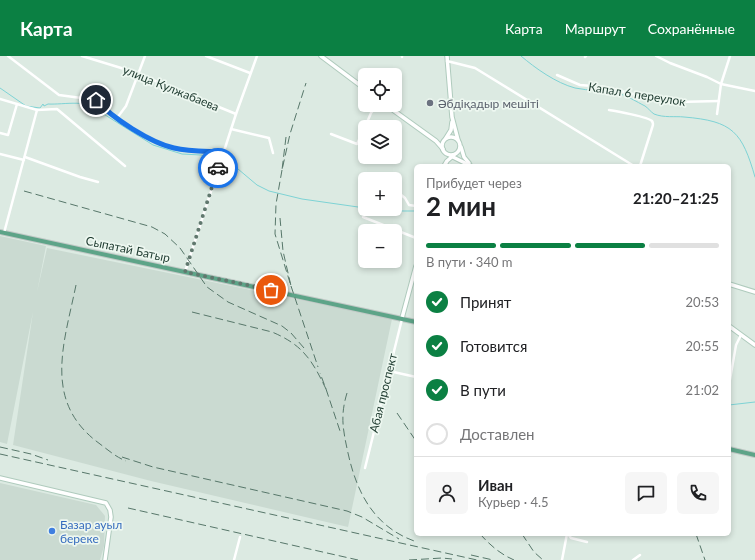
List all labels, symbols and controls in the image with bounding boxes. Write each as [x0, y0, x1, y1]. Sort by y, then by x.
text: Карта [20, 17, 73, 40]
text: Карта [505, 20, 543, 37]
text: Маршрут [565, 20, 626, 37]
text: Сохранённые [648, 20, 735, 37]
street label: улица Кулжабаева [121, 62, 221, 114]
map controls [358, 68, 402, 268]
button: locate [358, 68, 402, 112]
street label: Капал 6 переулок [587, 79, 688, 109]
pin [79, 83, 113, 117]
icon: home [85, 89, 107, 111]
place label: Әбдіқадыр мешіті [438, 96, 539, 111]
marker: Әбдіқадыр мешіті [425, 98, 435, 108]
button: layers [358, 120, 402, 164]
courier [198, 148, 238, 188]
icon: car [207, 157, 229, 179]
button: + [358, 172, 402, 216]
text: Прибудет через [426, 175, 522, 191]
text: 21:20–21:25 [633, 189, 719, 207]
text: 2 мин [426, 190, 496, 222]
button: − [358, 224, 402, 268]
street label: Сыпатай Батыр [84, 233, 172, 265]
text: В пути · 340 m [426, 254, 512, 270]
pin [254, 273, 288, 307]
icon: bag [260, 279, 282, 301]
icon: check [426, 291, 448, 313]
text: Принят [460, 293, 511, 311]
text: 20:53 [686, 294, 719, 310]
icon: check [426, 335, 448, 357]
text: Готовится [460, 337, 527, 355]
text: 20:55 [686, 338, 719, 354]
street label: Абая проспект [366, 352, 400, 434]
icon: check [426, 379, 448, 401]
text: В пути [460, 381, 506, 399]
text: 21:02 [686, 382, 719, 398]
text: Доставлен [460, 425, 535, 443]
button: person [426, 472, 468, 514]
button: chat [625, 472, 667, 514]
button: phone [677, 472, 719, 514]
text: Иван [478, 476, 513, 494]
text: Курьер · 4.5 [478, 494, 549, 510]
place label: Базар ауыл береке [60, 517, 122, 546]
marker: Базар ауыл береке [47, 526, 57, 536]

